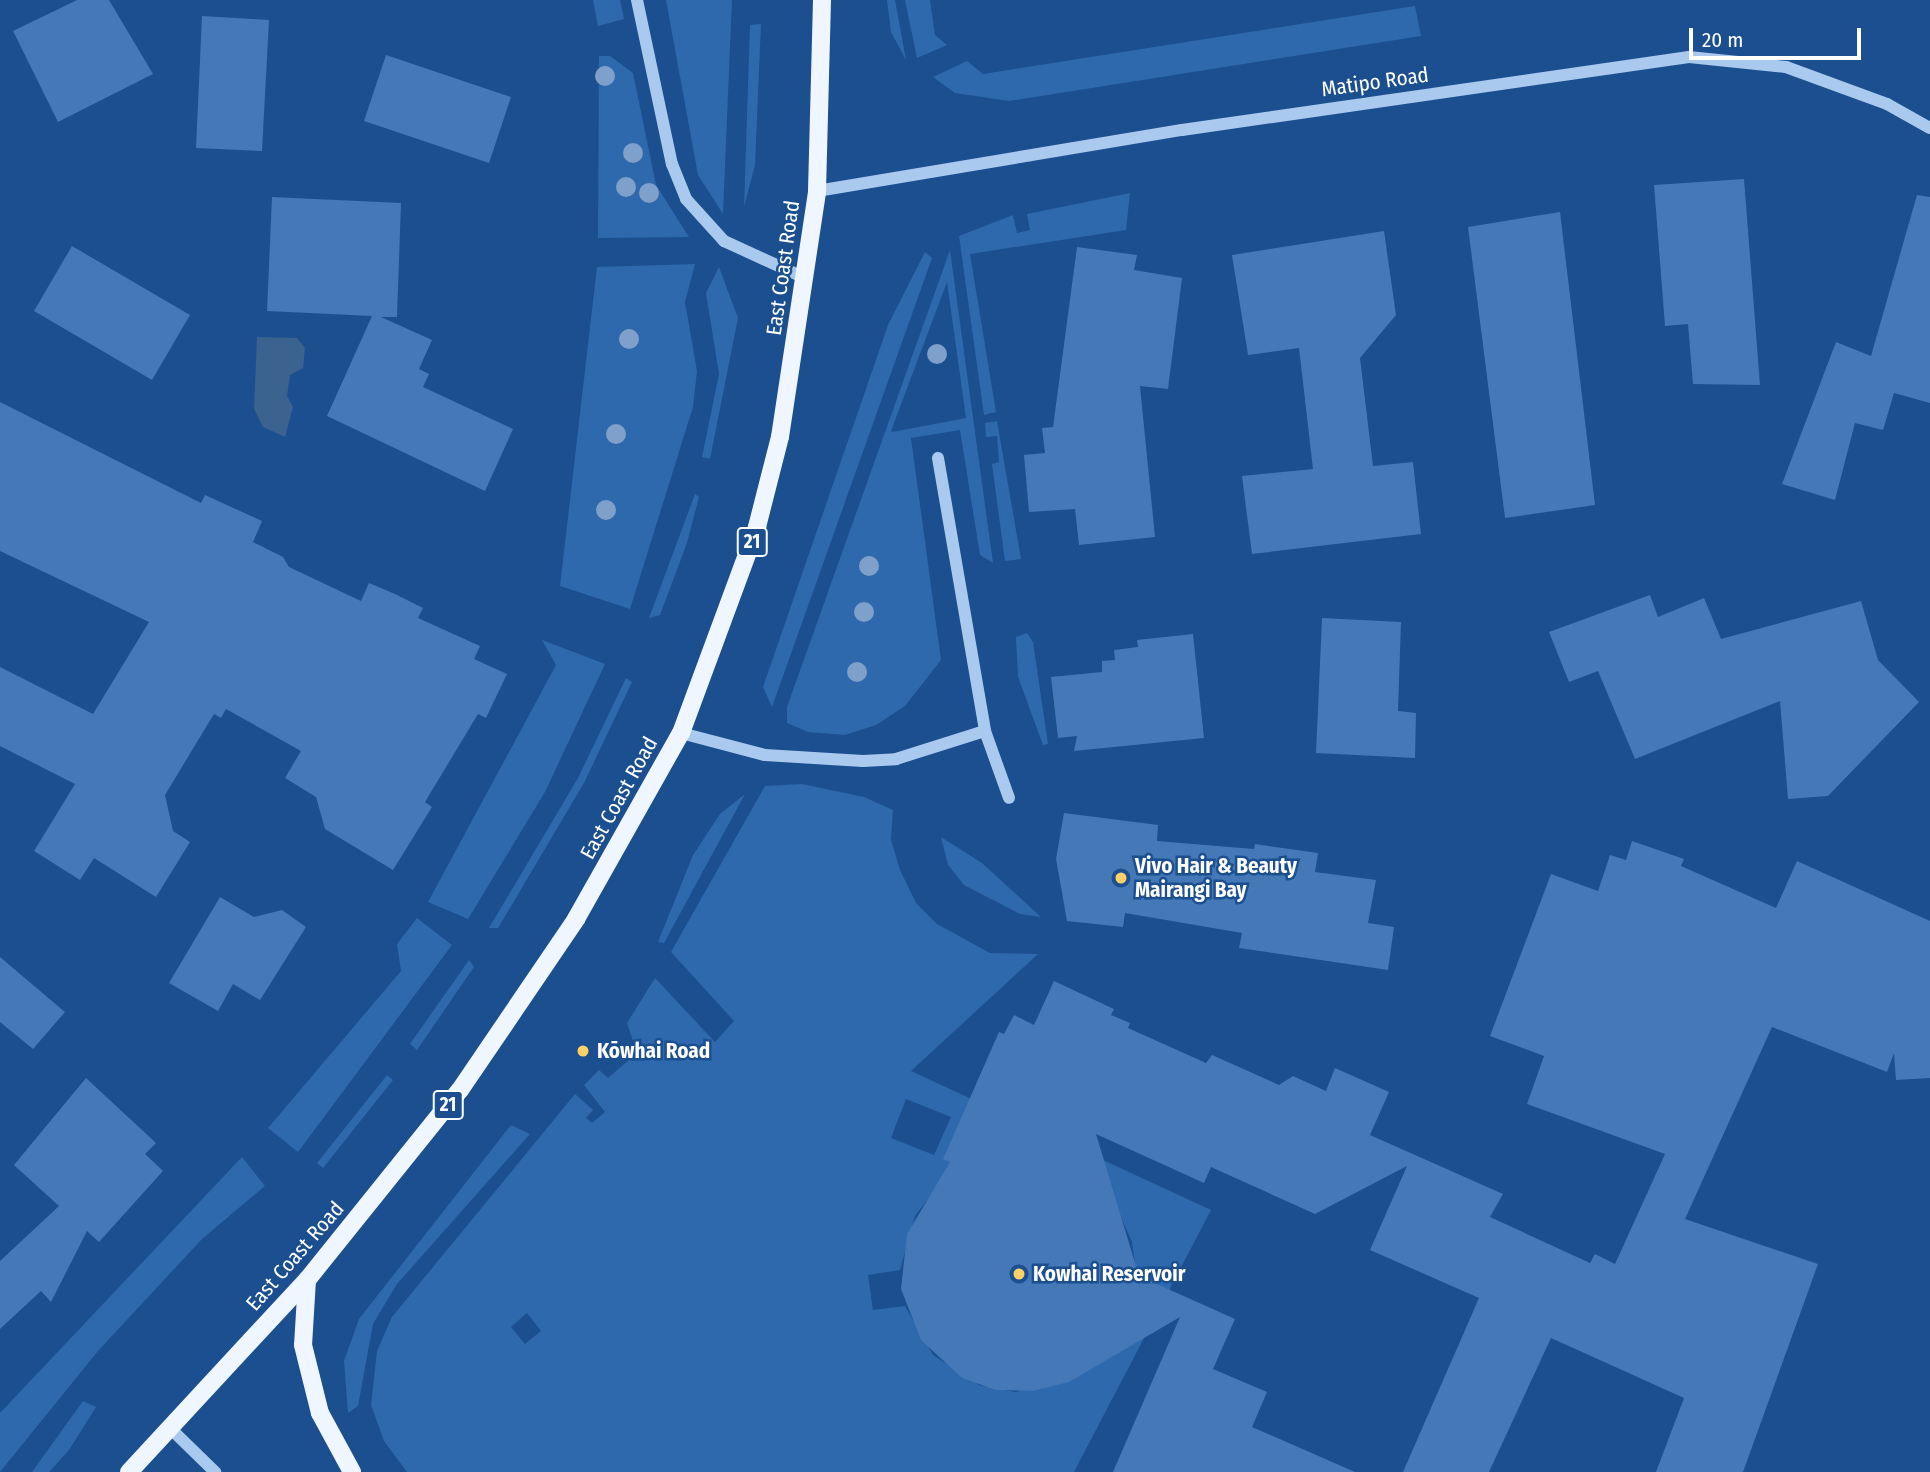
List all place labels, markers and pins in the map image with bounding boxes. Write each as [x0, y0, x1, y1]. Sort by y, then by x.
place label: Vivo Hair & Beauty Mairangi Bay [1135, 853, 1297, 903]
marker: Vivo Hair & Beauty Mairangi Bay [1113, 870, 1129, 886]
place label: Kōwhai Road [597, 1038, 710, 1064]
marker: Kōwhai Road [575, 1043, 591, 1059]
place label: Kowhai Reservoir [1033, 1261, 1185, 1287]
marker: Kowhai Reservoir [1011, 1266, 1027, 1282]

